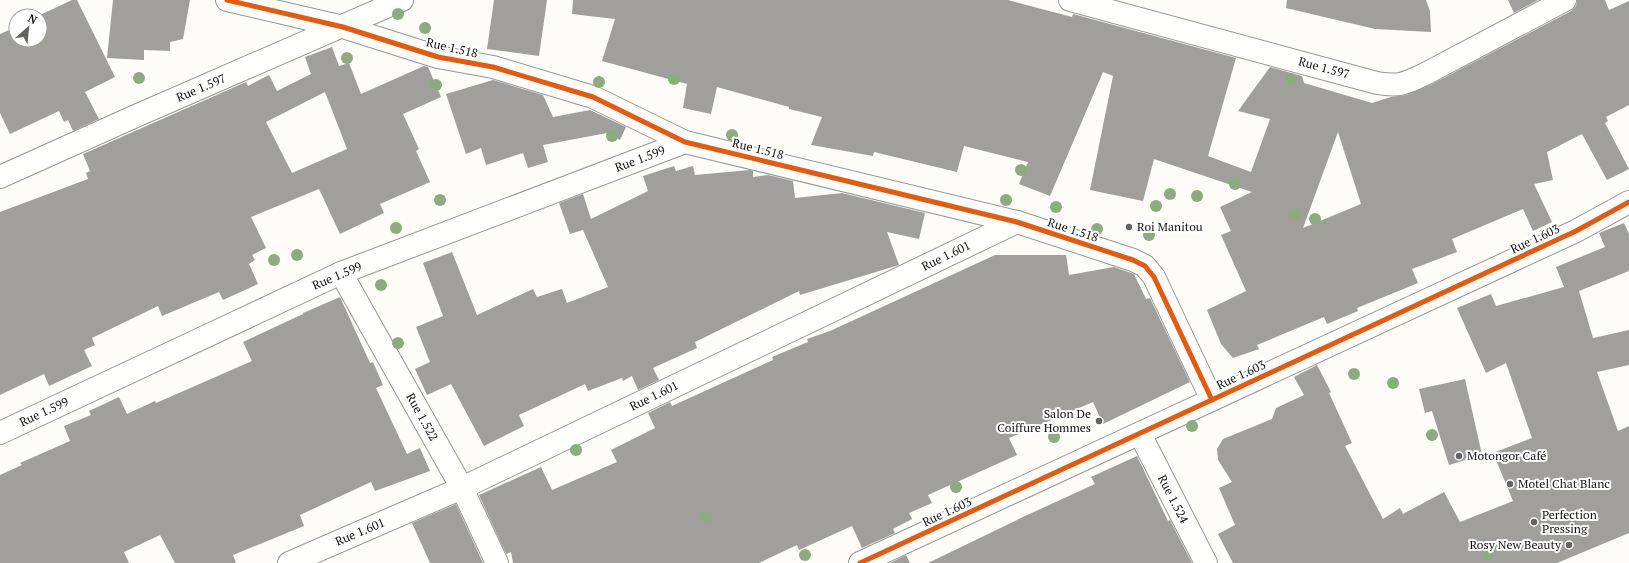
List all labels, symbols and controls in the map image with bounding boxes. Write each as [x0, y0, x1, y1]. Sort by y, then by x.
north arrow [8, 8, 48, 48]
text: N [26, 11, 40, 28]
street label: Rue 1.518 [425, 34, 479, 61]
street label: Rue 1.597 [1297, 53, 1351, 82]
street label: Rue 1.597 [174, 70, 228, 105]
street label: Rue 1.518 [731, 135, 785, 162]
street label: Rue 1.599 [613, 142, 667, 175]
street label: Rue 1.518 [1046, 214, 1100, 245]
place label: Roi Manitou [1137, 219, 1203, 234]
street label: Rue 1.603 [1508, 221, 1562, 256]
marker: Roi Manitou [1124, 222, 1134, 232]
street label: Rue 1.601 [919, 237, 973, 274]
street label: Rue 1.599 [310, 258, 364, 293]
street label: Rue 1.603 [1214, 357, 1268, 392]
street label: Rue 1.601 [627, 377, 681, 414]
street label: Rue 1.522 [403, 390, 442, 443]
street label: Rue 1.599 [17, 394, 71, 429]
place label: Salon De Coiffure Hommes [997, 406, 1091, 435]
marker: Salon De Coiffure Hommes [1094, 416, 1104, 426]
place label: Motongor Café [1467, 448, 1546, 463]
marker: Motongor Café [1454, 451, 1464, 461]
street label: Rue 1.524 [1155, 472, 1192, 526]
place label: Motel Chat Blanc [1518, 476, 1610, 491]
marker: Motel Chat Blanc [1505, 479, 1515, 489]
street label: Rue 1.603 [920, 494, 974, 529]
place label: Perfection Pressing [1542, 507, 1597, 536]
street label: Rue 1.601 [333, 514, 387, 549]
marker: Perfection Pressing [1529, 517, 1539, 527]
place label: Rosy New Beauty [1469, 537, 1562, 552]
marker: Rosy New Beauty [1564, 540, 1574, 550]

